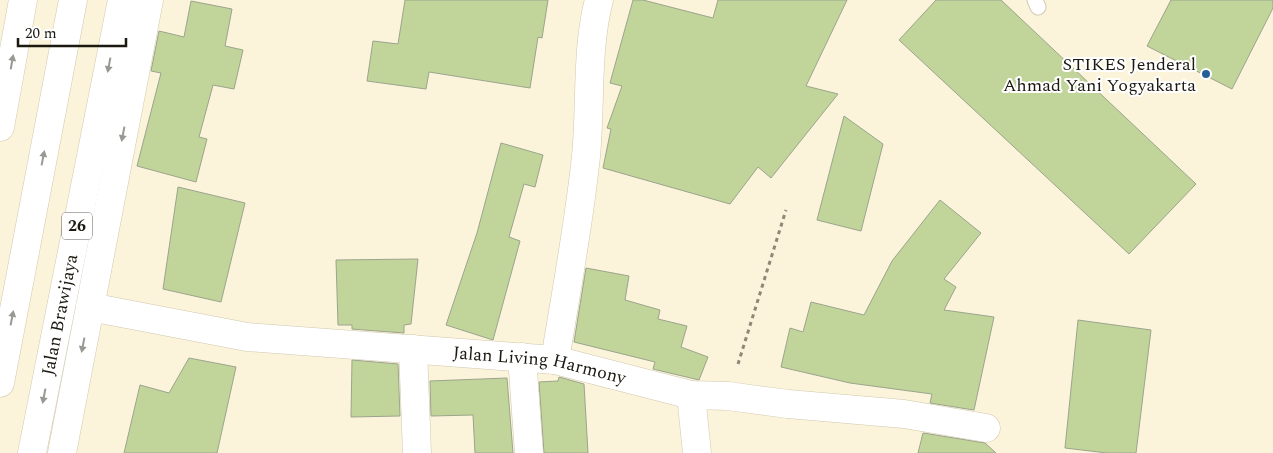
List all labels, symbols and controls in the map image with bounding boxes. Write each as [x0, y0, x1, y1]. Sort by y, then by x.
scale bar [18, 15, 125, 47]
text: 20 m [25, 22, 57, 45]
place label: STIKES Jenderal Ahmad Yani Yogyakarta [1003, 51, 1196, 99]
one-way arrow [8, 54, 16, 70]
one-way arrow [105, 57, 113, 73]
marker: STIKES Jenderal Ahmad Yani Yogyakarta [1200, 68, 1212, 80]
one-way arrow [119, 126, 127, 142]
one-way arrow [39, 150, 47, 166]
road number: 26 [62, 212, 92, 240]
street label: Jalan Brawijaya [34, 251, 85, 378]
one-way arrow [9, 309, 17, 325]
one-way arrow [79, 338, 87, 353]
street label: Jalan Living Harmony [452, 339, 630, 392]
one-way arrow [39, 389, 47, 405]

